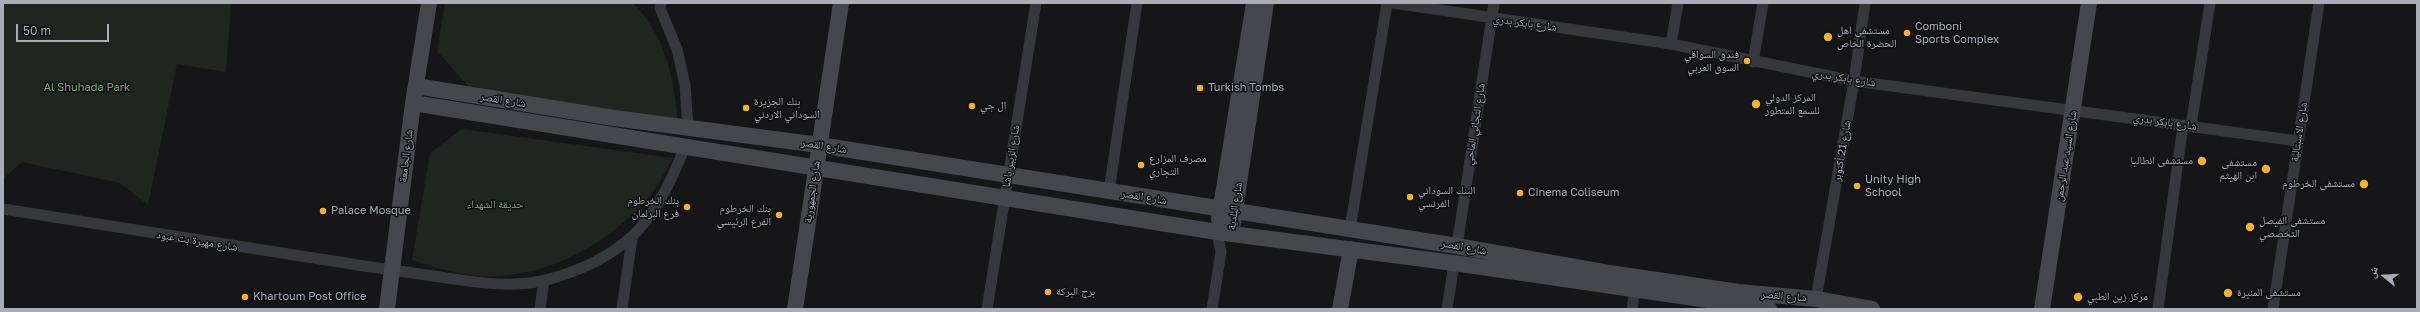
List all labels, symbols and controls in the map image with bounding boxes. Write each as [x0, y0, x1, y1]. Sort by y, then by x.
street label: شارع بابكر بدري [1492, 12, 1558, 34]
scale bar [18, 16, 111, 42]
place label: Comboni Sports Complex [1915, 20, 1999, 46]
text: 50 m [23, 23, 51, 38]
place label: مستشفى اهل الحضرة الخاص [1837, 24, 1897, 50]
marker: Comboni Sports Complex [1902, 28, 1912, 38]
marker: مستشفى اهل الحضرة الخاص [1822, 31, 1834, 43]
place label: فندق السواقي السوق العربي [1684, 48, 1739, 74]
marker: فندق السواقي السوق العربي [1742, 56, 1752, 66]
street label: شارع بابكر بدري [1811, 66, 1877, 90]
park label: Al Shuhada Park [44, 81, 130, 95]
place label: Turkish Tombs [1208, 81, 1284, 95]
street label: شارع التجاني الماحي [1462, 82, 1488, 166]
marker: Turkish Tombs [1195, 83, 1205, 93]
street label: شارع القصر [479, 90, 527, 110]
place label: المركز الدولي للسمع المتطور [1765, 91, 1820, 117]
place label: بنك الجزيرة السوداني الاردني [754, 95, 820, 121]
marker: المركز الدولي للسمع المتطور [1750, 98, 1762, 110]
place label: ال جي [980, 99, 1006, 113]
marker: ال جي [967, 101, 977, 111]
street label: شارع الاسبتالية [2288, 101, 2310, 163]
marker: بنك الجزيرة السوداني الاردني [741, 103, 751, 113]
street label: شارع السيد عبد الرحمن [2052, 110, 2080, 202]
street label: شارع بابكر بدري [2132, 111, 2198, 133]
street label: شارع 21 أكتوبر [1830, 119, 1854, 183]
street label: شارع الزبير باشا [1000, 124, 1022, 188]
street label: شارع الجامعة [396, 129, 416, 183]
street label: شارع القصر [800, 136, 848, 156]
place label: مصرف المزارع التجاري [1149, 152, 1207, 178]
place label: مستشفى انطاليا [2130, 154, 2193, 168]
marker: مستشفى انطاليا [2196, 155, 2208, 167]
place label: مستشفى ابن الهيثم [2219, 156, 2257, 182]
street label: شارع الجمهورية [801, 160, 823, 224]
marker: مصرف المزارع التجاري [1136, 160, 1146, 170]
marker: مستشفى ابن الهيثم [2260, 163, 2272, 175]
place label: Unity High School [1865, 173, 1921, 199]
place label: مستشفى الخرطوم [2282, 177, 2355, 191]
marker: مستشفى الخرطوم [2358, 178, 2370, 190]
street label: شارع البلدية [1225, 181, 1245, 231]
marker: Unity High School [1852, 181, 1862, 191]
place label: البنك السوداني الفرنسي [1418, 184, 1475, 210]
place label: Cinema Coliseum [1528, 186, 1619, 200]
street label: شارع القصر [1120, 187, 1168, 207]
marker: Cinema Coliseum [1515, 188, 1525, 198]
marker: البنك السوداني الفرنسي [1405, 192, 1415, 202]
place label: بنك الخرطوم فرع البرلمان [627, 194, 679, 220]
park label: حديقة الشهداء [466, 198, 524, 212]
marker: بنك الخرطوم فرع البرلمان [682, 202, 692, 212]
place label: بنك الخرطوم الفرع الرئيسي [717, 202, 771, 228]
place label: Palace Mosque [331, 204, 411, 218]
marker: Palace Mosque [318, 206, 328, 216]
marker: بنك الخرطوم الفرع الرئيسي [774, 210, 784, 220]
place label: مستشفى الفيصل التخصصي [2259, 214, 2325, 240]
marker: مستشفى الفيصل التخصصي [2244, 221, 2256, 233]
street label: شارع مهيرة بت عبود [156, 228, 238, 254]
street label: شارع القصر [1440, 237, 1488, 257]
north arrow [2364, 256, 2404, 296]
text: ش [2364, 265, 2380, 280]
place label: برج البركة [1056, 285, 1095, 299]
place label: مستشفى المنيرة [2237, 286, 2301, 300]
marker: برج البركة [1043, 287, 1053, 297]
street label: شارع القصر [1761, 287, 1807, 305]
marker: مستشفى المنيرة [2222, 287, 2234, 299]
place label: Khartoum Post Office [253, 290, 366, 304]
place label: مركز زين الطبي [2087, 290, 2148, 304]
marker: مركز زين الطبي [2072, 291, 2084, 303]
marker: Khartoum Post Office [240, 292, 250, 302]

